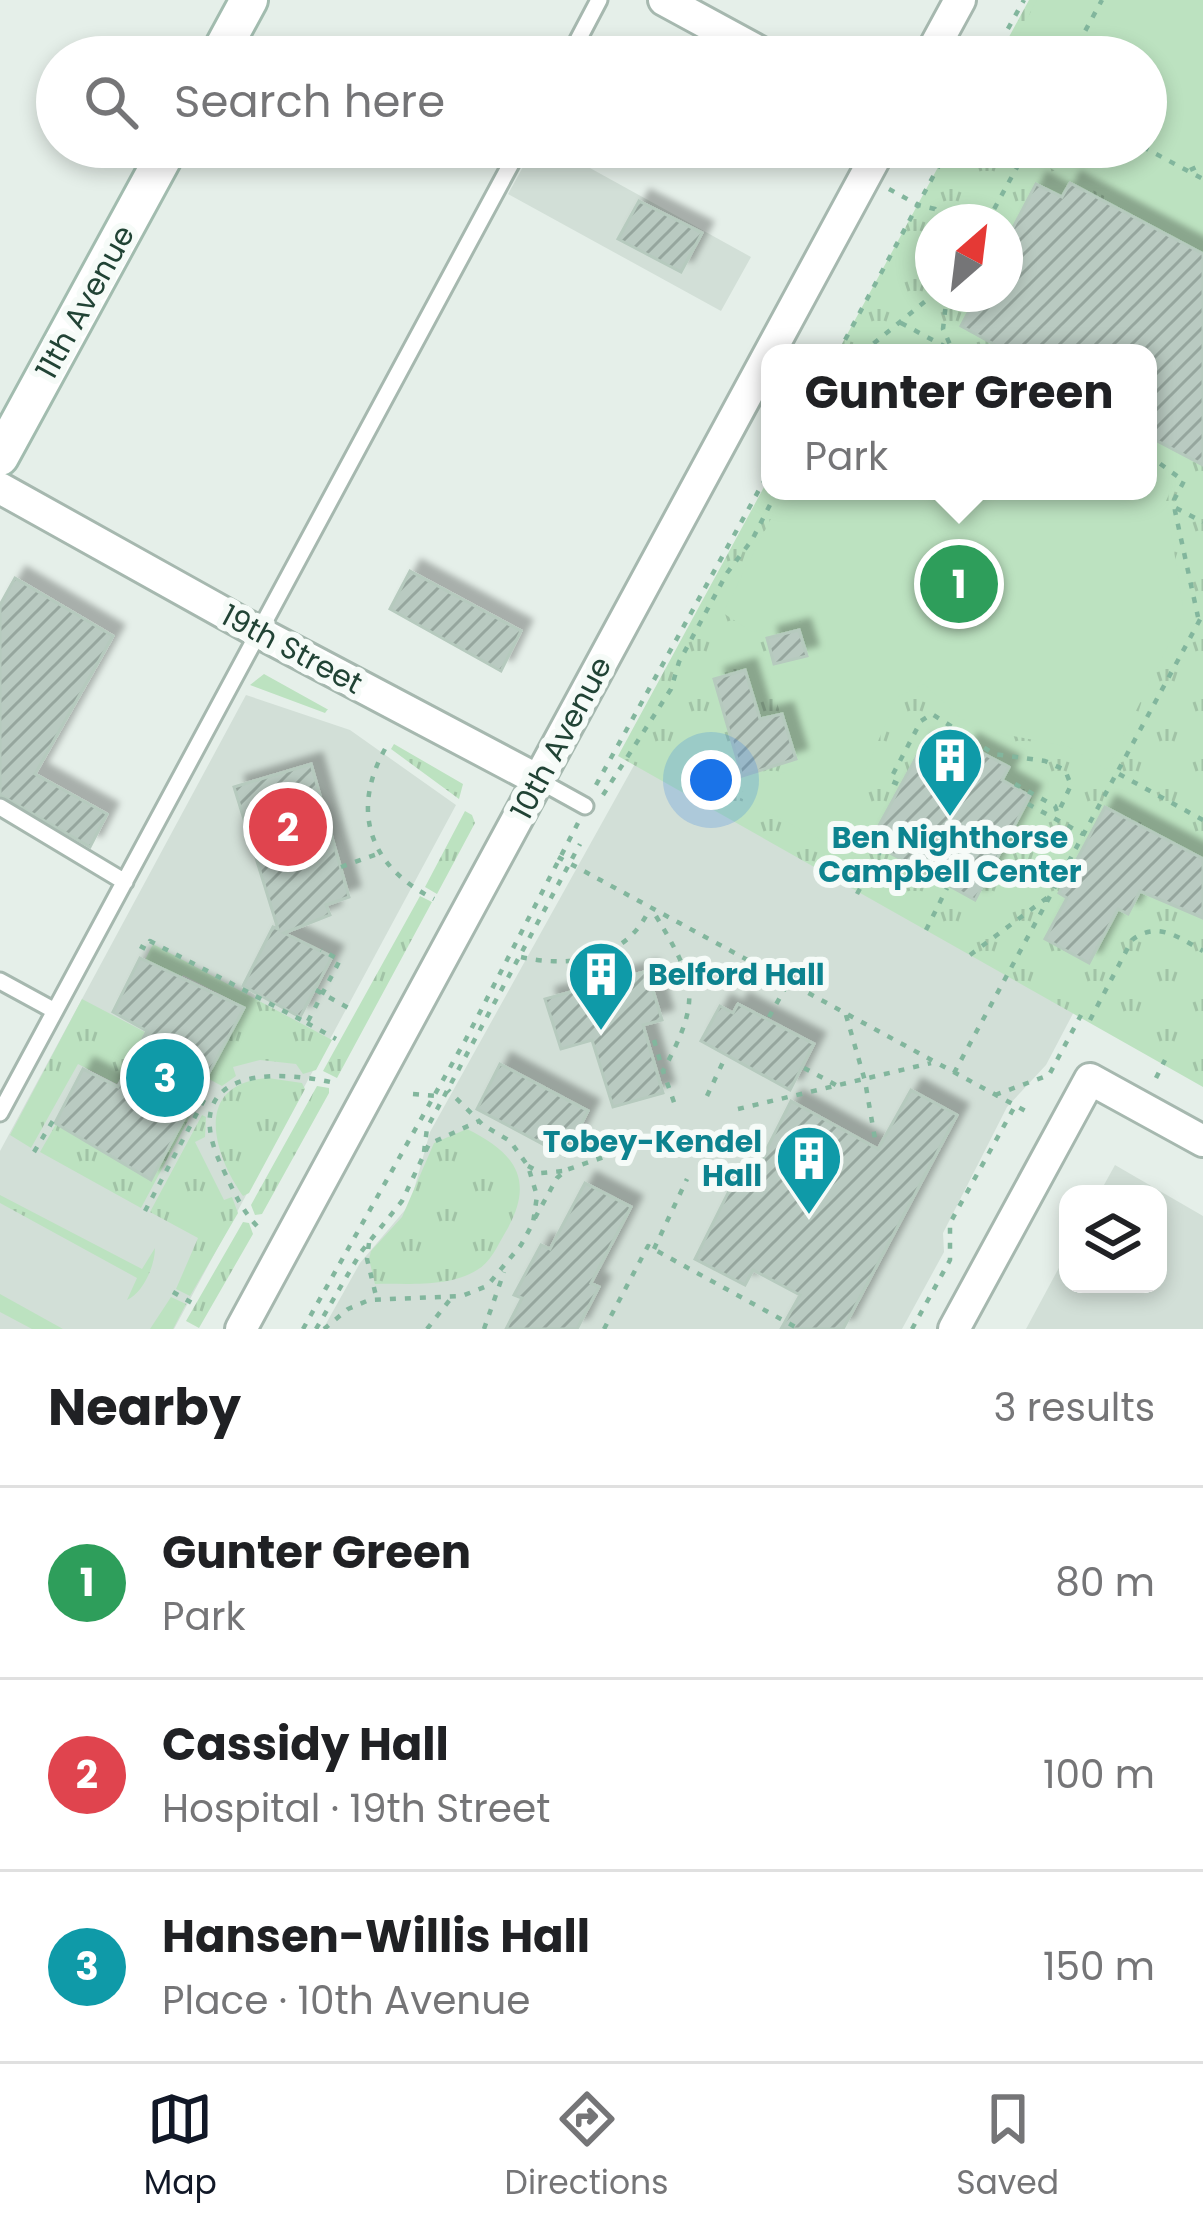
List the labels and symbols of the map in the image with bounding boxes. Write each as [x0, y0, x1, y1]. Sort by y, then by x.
north arrow [915, 204, 1023, 312]
street label: 11th Avenue [25, 217, 145, 387]
pin: 1 [920, 539, 998, 629]
street label: 19th Street [214, 594, 370, 704]
street label: 10th Avenue [500, 649, 622, 827]
building icon: Ben Nighthorse Campbell Center [915, 725, 985, 819]
your location [681, 750, 741, 810]
pin: 2 [249, 782, 327, 872]
place label: Ben Nighthorse Campbell Center [818, 816, 1082, 893]
building icon: Belford Hall [566, 939, 636, 1033]
place label: Belford Hall [648, 953, 825, 996]
pin: 3 [126, 1033, 204, 1123]
place label: Tobey-Kendel Hall [543, 1120, 762, 1197]
building icon: Tobey-Kendel Hall [774, 1123, 844, 1217]

